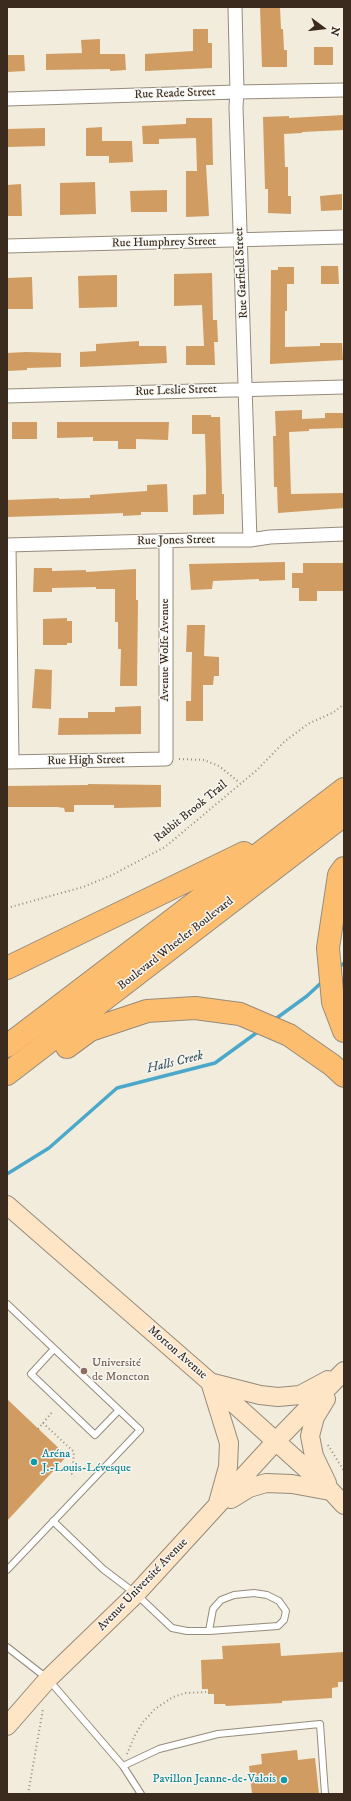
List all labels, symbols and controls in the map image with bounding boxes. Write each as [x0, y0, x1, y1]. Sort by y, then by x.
north arrow [303, 8, 343, 48]
text: N [327, 25, 343, 37]
street label: Rue Reade Street [134, 85, 216, 103]
street label: Rue Garfield Street [232, 227, 252, 319]
street label: Rue Humphrey Street [112, 235, 216, 251]
street label: Rue Leslie Street [135, 382, 217, 400]
street label: Rue Jones Street [137, 533, 215, 549]
street label: Avenue Wolfe Avenue [159, 599, 173, 701]
street label: Rue High Street [47, 753, 125, 769]
street label: Rabbit Brook Trail [151, 778, 231, 846]
street label: Boulevard Wheeler Boulevard [115, 894, 237, 994]
water label: Halls Creek [145, 1048, 205, 1078]
street label: Morton Avenue [144, 1323, 210, 1383]
place label: Université de Moncton [92, 1357, 150, 1385]
marker: Université de Moncton [79, 1366, 89, 1376]
place label: Aréna J.-Louis-Lévesque [42, 1448, 131, 1476]
marker: Aréna J.-Louis-Lévesque [29, 1457, 39, 1467]
street label: Avenue Université Avenue [95, 1536, 191, 1634]
place label: Pavillon Jeanne-de-Valois [153, 1773, 276, 1787]
marker: Pavillon Jeanne-de-Valois [279, 1775, 289, 1785]

